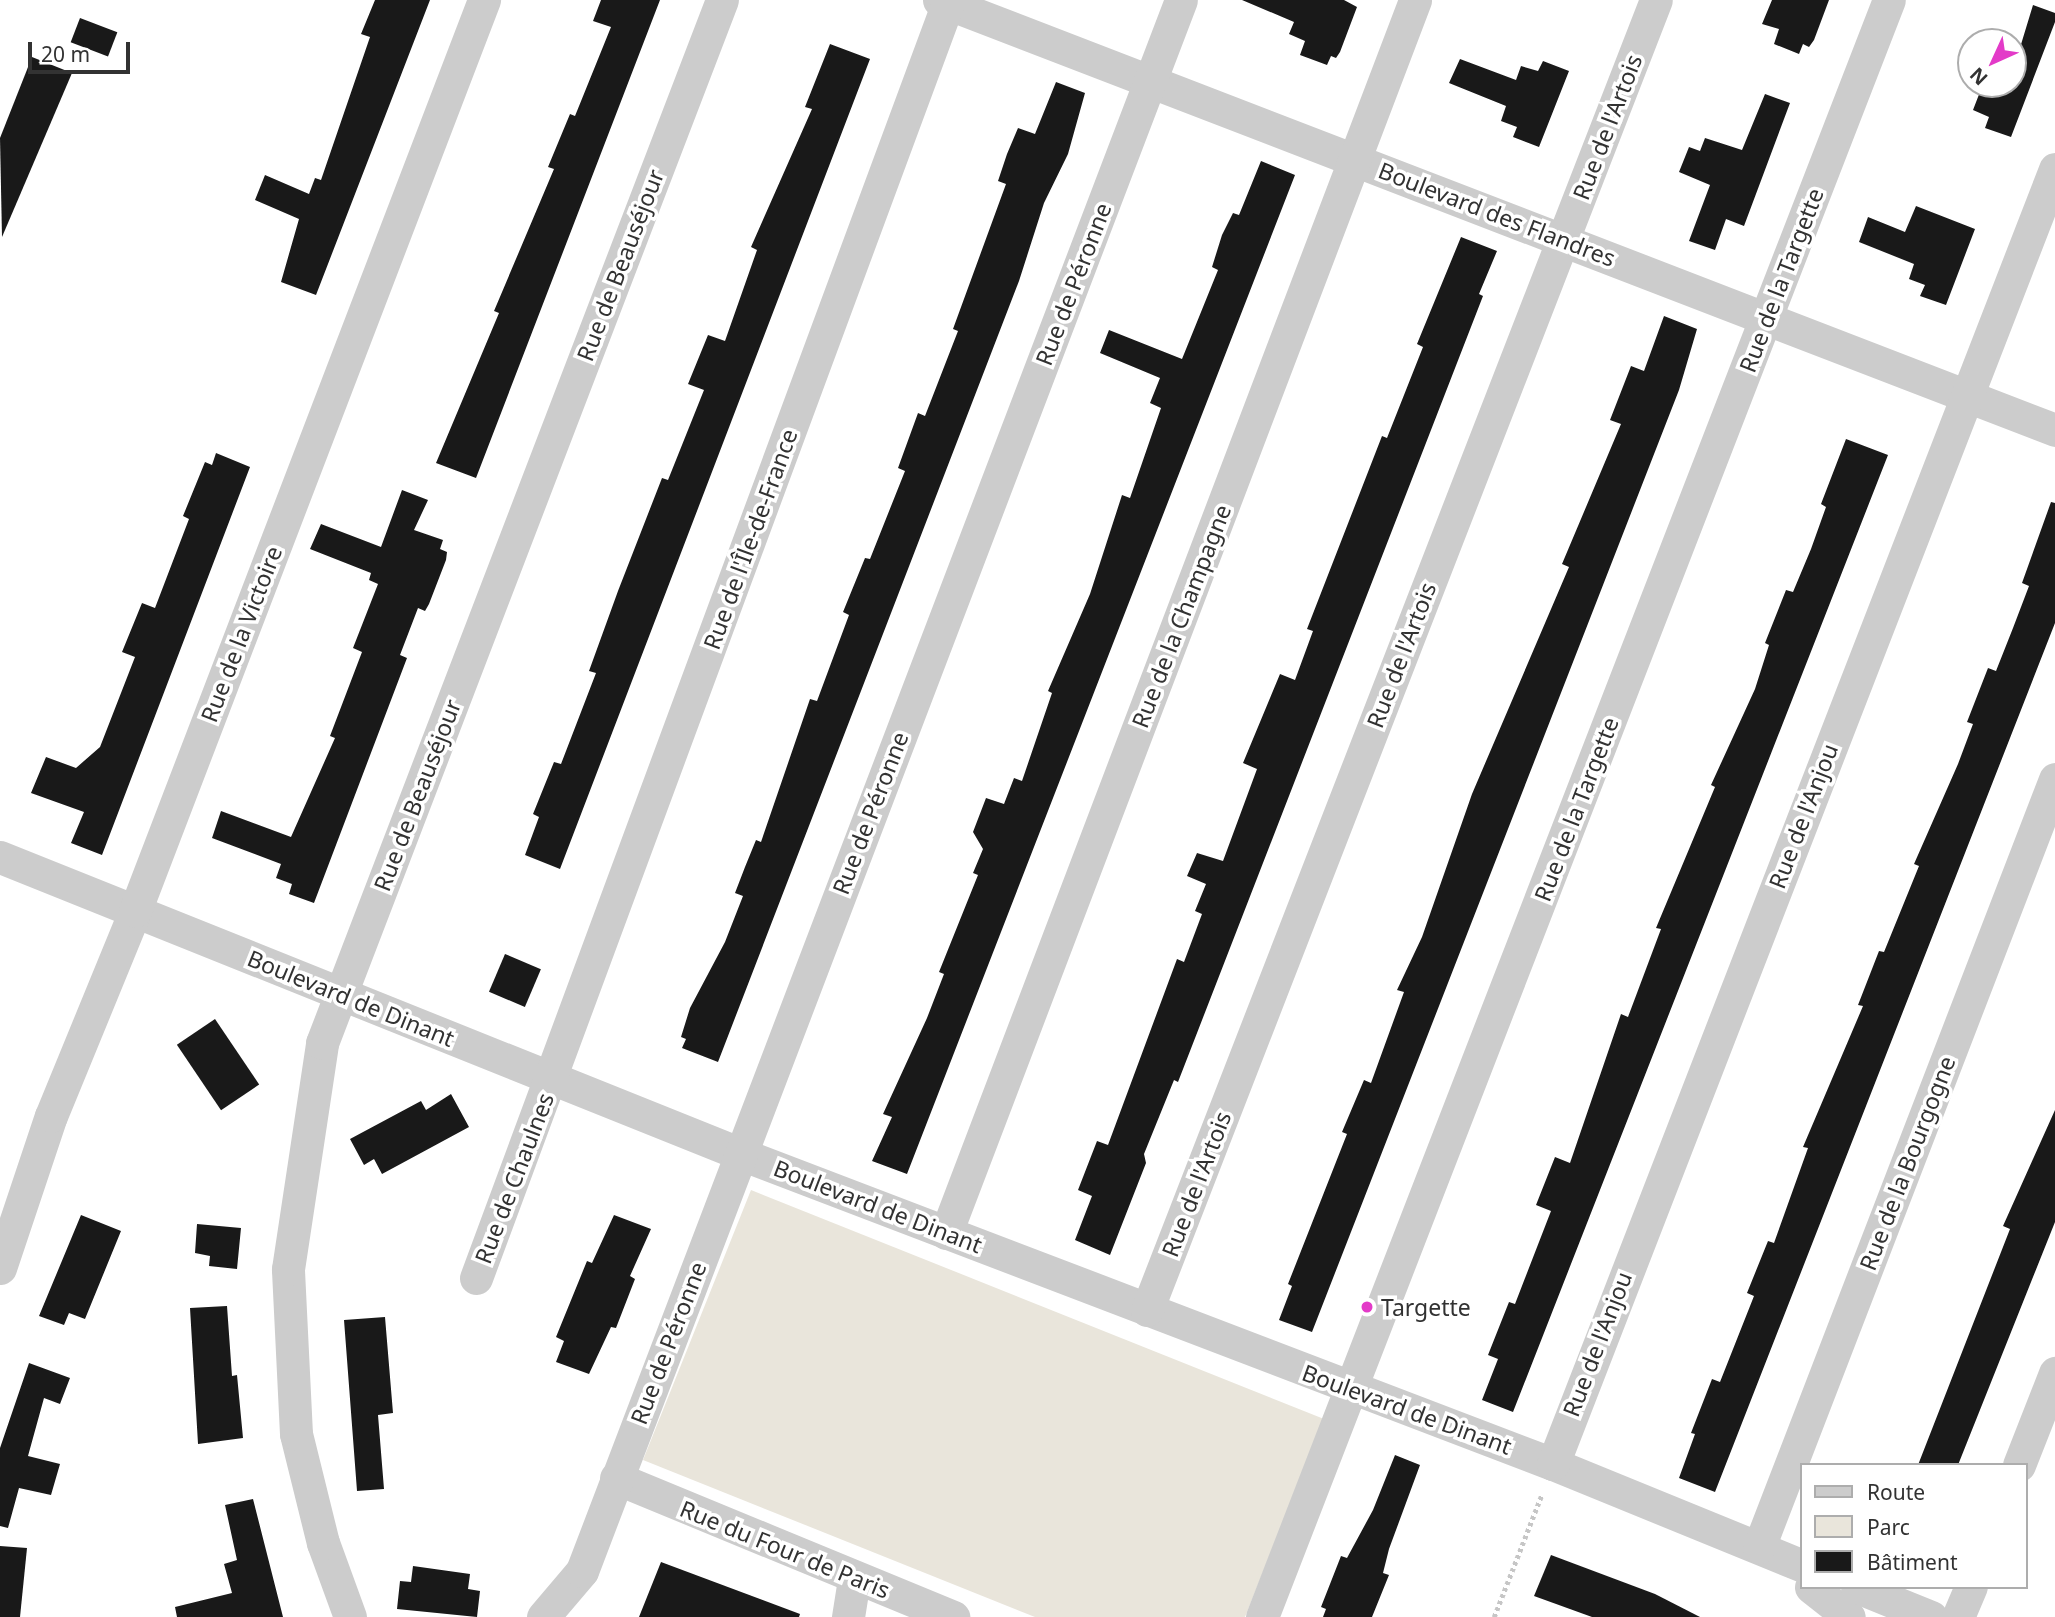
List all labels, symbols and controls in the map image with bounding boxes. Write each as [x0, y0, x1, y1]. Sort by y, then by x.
scale bar [32, 28, 133, 72]
north arrow [1957, 28, 2027, 98]
text: 20 m [41, 40, 90, 68]
street label: Rue de l'Artois [1567, 50, 1647, 204]
text: N [1964, 62, 1993, 91]
street label: Boulevard des Flandres [1375, 156, 1619, 272]
street label: Rue de Beauséjour [571, 165, 669, 365]
street label: Rue de la Targette [1733, 184, 1829, 376]
street label: Rue de Péronne [1029, 199, 1117, 369]
street label: Rue de l'Île-de-France [697, 425, 803, 653]
street label: Rue de la Champagne [1126, 500, 1236, 732]
street label: Rue de la Victoire [195, 542, 287, 726]
street label: Rue de l'Artois [1361, 578, 1441, 732]
street label: Rue de Beauséjour [368, 695, 466, 895]
street label: Rue de la Targette [1528, 713, 1624, 905]
street label: Rue de Péronne [826, 728, 914, 898]
street label: Rue de l'Anjou [1763, 740, 1843, 892]
street label: Boulevard de Dinant [244, 944, 458, 1052]
street label: Rue de la Bourgogne [1853, 1052, 1961, 1274]
street label: Rue de Chaulnes [469, 1089, 559, 1267]
street label: Rue de l'Artois [1156, 1107, 1236, 1261]
street label: Boulevard de Dinant [770, 1154, 986, 1258]
street label: Rue de Péronne [624, 1258, 712, 1428]
street label: Rue de l'Anjou [1557, 1268, 1637, 1420]
place label: Targette [1381, 1293, 1471, 1321]
marker: Targette [1359, 1299, 1375, 1315]
street label: Boulevard de Dinant [1299, 1358, 1515, 1460]
legend [1800, 1463, 2027, 1589]
text: Route [1867, 1478, 1925, 1506]
street label: Rue du Four de Paris [676, 1494, 894, 1604]
text: Parc [1867, 1513, 1910, 1541]
text: Bâtiment [1867, 1548, 1957, 1576]

